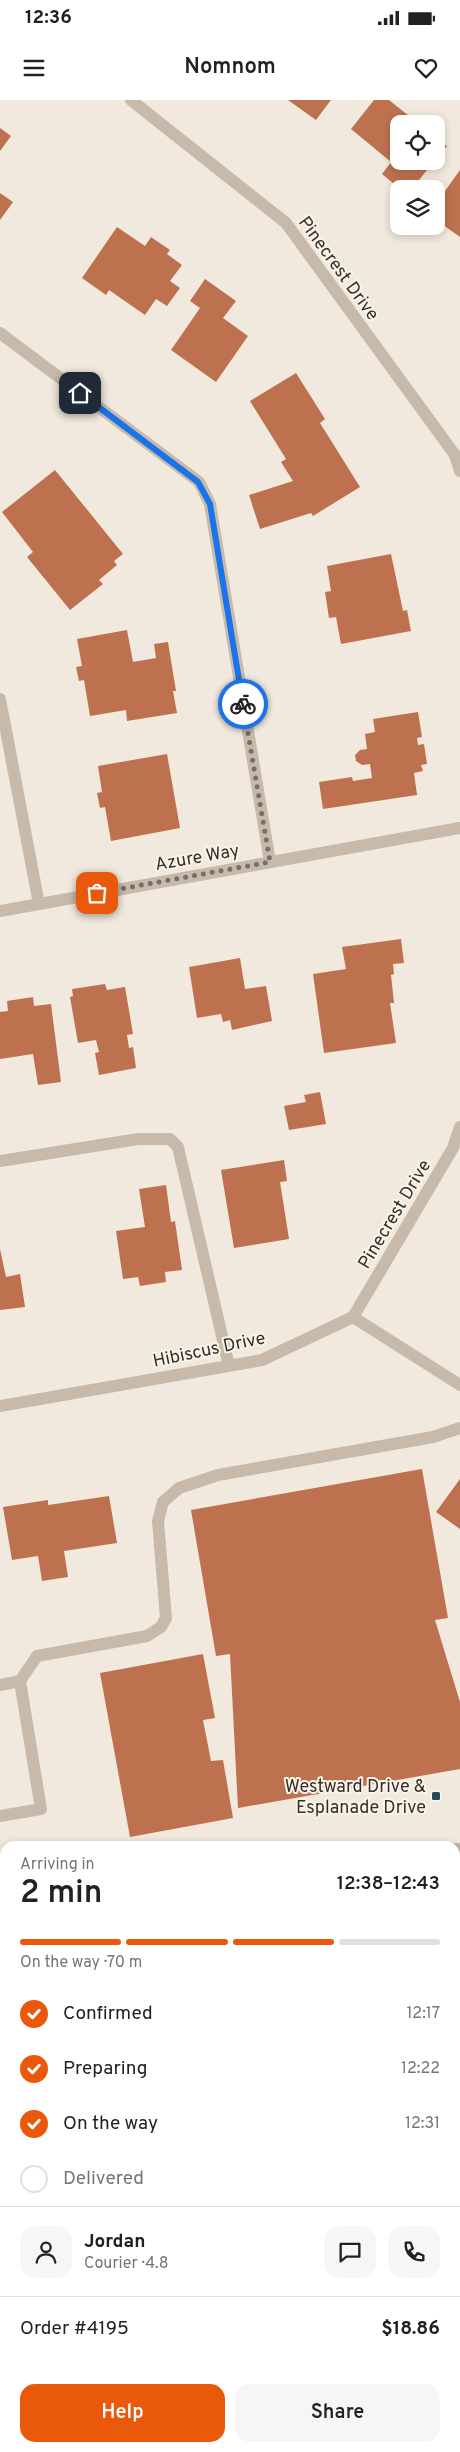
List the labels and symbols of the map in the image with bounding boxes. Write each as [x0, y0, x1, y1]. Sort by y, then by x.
street label: Pinecrest Drive [292, 212, 383, 326]
pin [59, 372, 101, 414]
courier [218, 679, 268, 729]
street label: Azure Way [153, 840, 241, 877]
pin [76, 872, 118, 914]
street label: Pinecrest Drive [354, 1156, 437, 1274]
street label: Hibiscus Drive [151, 1327, 268, 1374]
place label: Westward Drive & Esplanade Drive [285, 1776, 426, 1820]
marker: Westward Drive & Esplanade Drive [430, 1790, 442, 1802]

